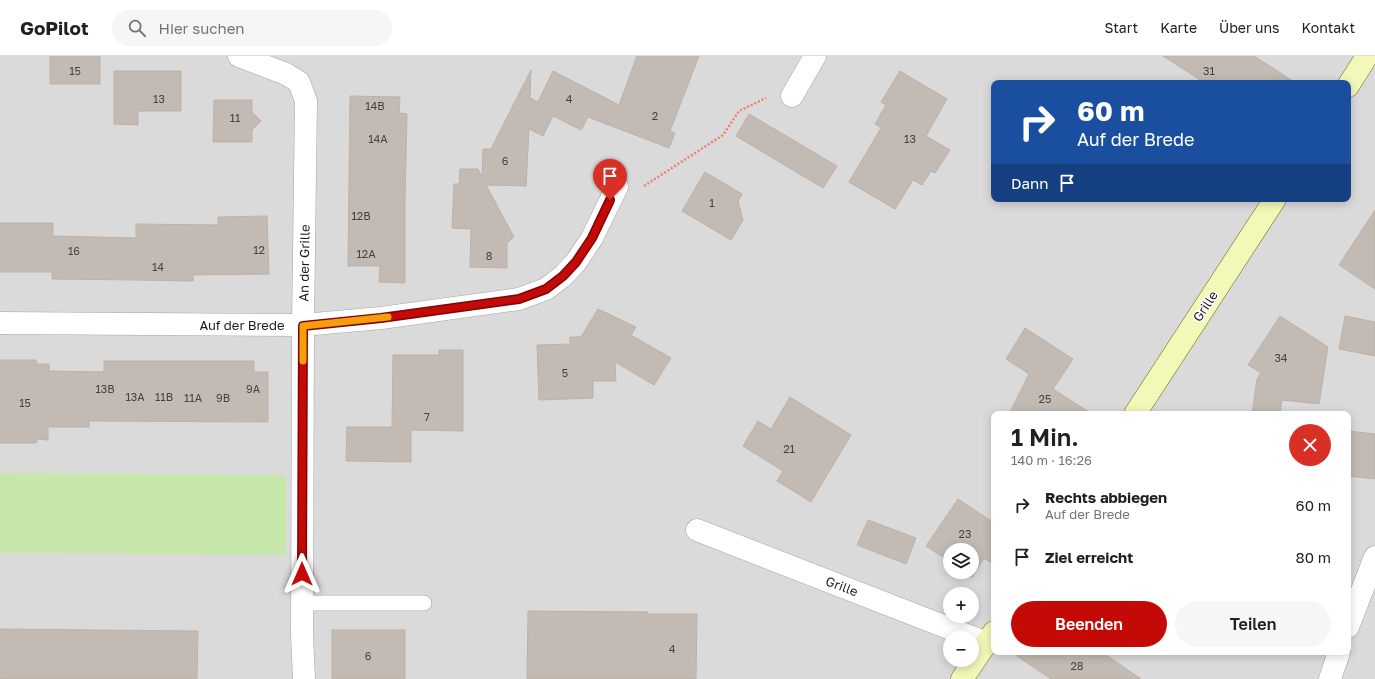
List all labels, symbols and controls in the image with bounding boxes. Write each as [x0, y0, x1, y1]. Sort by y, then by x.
search box [112, 10, 392, 46]
text: GoPilot [20, 16, 88, 39]
icon: search [126, 17, 148, 39]
text: Hier suchen [158, 19, 245, 37]
text: Start [1105, 19, 1138, 36]
text: Karte [1160, 19, 1197, 36]
text: Über uns [1219, 19, 1279, 36]
text: Kontakt [1301, 19, 1355, 36]
house number: 15 [69, 64, 81, 77]
house number: 31 [1203, 64, 1215, 77]
house number: 13 [153, 92, 165, 105]
house number: 4 [566, 92, 573, 105]
text: 60 m [1077, 94, 1144, 127]
icon: right [1011, 96, 1063, 148]
house number: 14B [365, 99, 385, 112]
house number: 2 [652, 109, 658, 122]
house number: 11 [230, 111, 240, 124]
text: Auf der Brede [1077, 128, 1195, 150]
house number: 14A [368, 132, 388, 145]
house number: 13 [904, 132, 916, 145]
house number: 6 [502, 154, 509, 167]
pin [593, 159, 627, 200]
icon: arrive [599, 165, 621, 187]
icon: arrive [1056, 172, 1078, 194]
text: Dann [1011, 174, 1048, 192]
house number: 1 [709, 196, 715, 209]
house number: 12B [351, 209, 371, 222]
street label: An der Grille [295, 224, 313, 302]
house number: 12 [253, 243, 265, 256]
house number: 16 [68, 244, 80, 257]
house number: 12A [356, 247, 376, 260]
house number: 8 [486, 249, 493, 262]
house number: 14 [152, 260, 164, 273]
street label: Grille [1189, 288, 1221, 324]
street label: Auf der Brede [200, 317, 284, 333]
house number: 34 [1274, 351, 1288, 364]
house number: 5 [562, 366, 568, 379]
house number: 13B [95, 382, 115, 395]
house number: 9A [246, 382, 261, 395]
house number: 13A [125, 390, 145, 403]
house number: 11B [155, 390, 173, 403]
house number: 11A [184, 391, 203, 404]
house number: 9B [216, 391, 230, 404]
house number: 25 [1039, 392, 1051, 405]
house number: 15 [19, 396, 31, 409]
house number: 7 [424, 410, 430, 423]
text: 1 Min. [1011, 422, 1079, 451]
button: close [1289, 424, 1331, 466]
house number: 21 [783, 442, 795, 455]
text: 140 m · 16:26 [1011, 452, 1092, 468]
text: Rechts abbiegen [1045, 488, 1167, 506]
icon: right [1011, 494, 1033, 516]
text: 60 m [1296, 496, 1331, 514]
text: Auf der Brede [1045, 506, 1130, 522]
house number: 23 [959, 527, 971, 540]
map controls [943, 543, 979, 667]
button: layers [943, 543, 979, 579]
icon: arrive [1011, 546, 1033, 568]
text: Ziel erreicht [1045, 548, 1133, 566]
text: 80 m [1296, 548, 1331, 566]
position arrow [281, 553, 323, 595]
street label: Grille [824, 573, 860, 599]
button: + [943, 587, 979, 623]
button: Beenden [1011, 601, 1167, 647]
button: Teilen [1175, 601, 1331, 647]
button: − [943, 631, 979, 667]
house number: 4 [669, 642, 676, 655]
house number: 6 [365, 649, 372, 662]
house number: 28 [1070, 659, 1084, 672]

